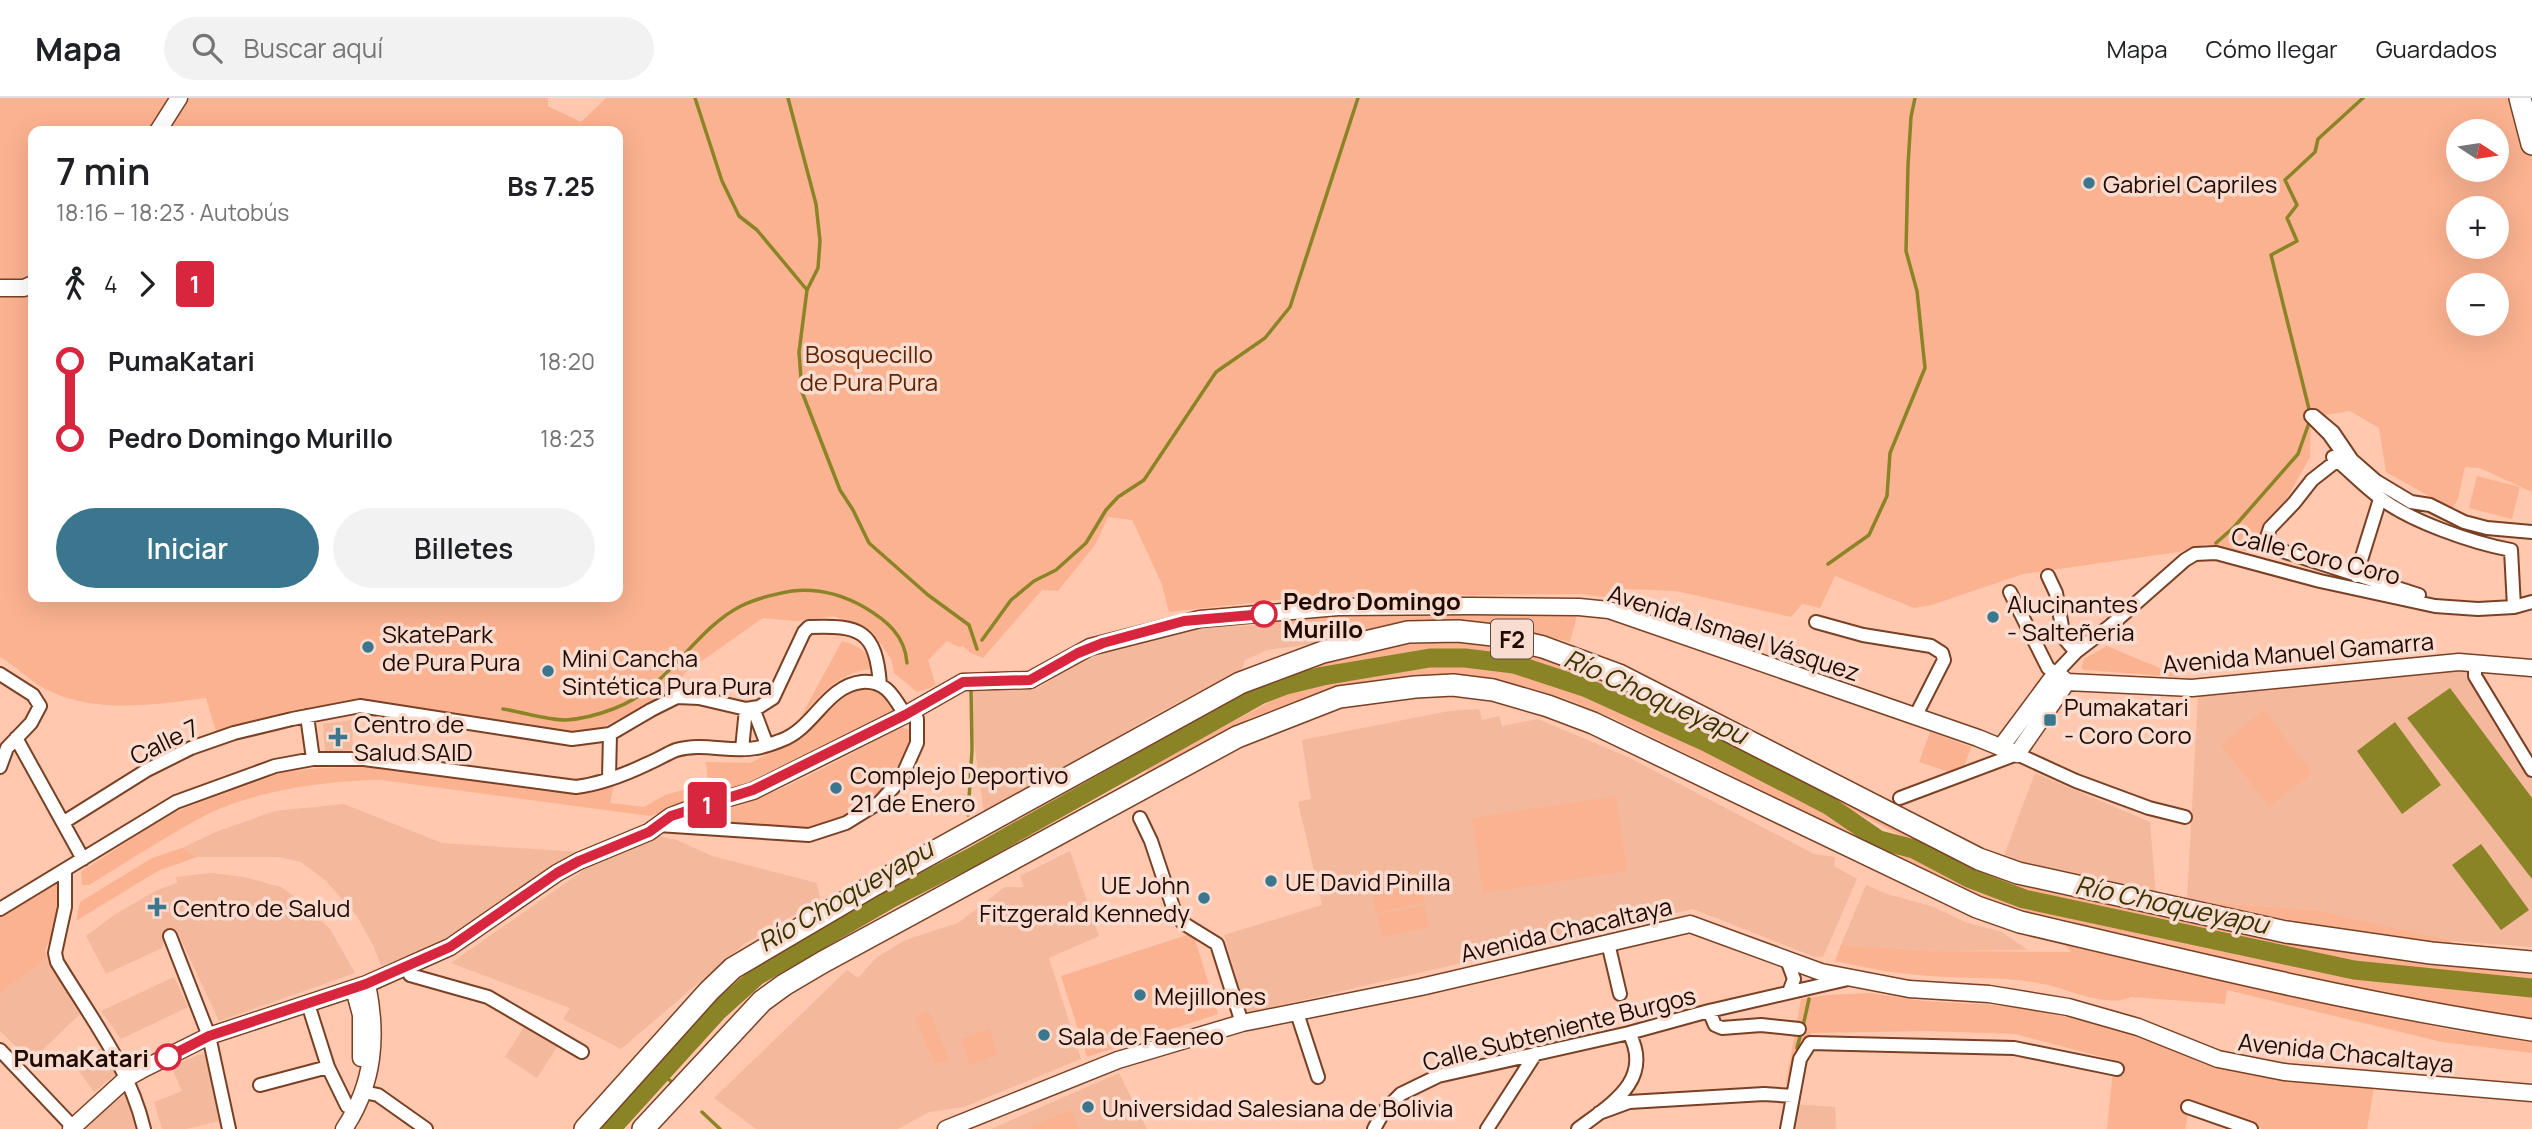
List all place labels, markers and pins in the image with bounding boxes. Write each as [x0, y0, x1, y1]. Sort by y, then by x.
place label: Gabriel Capriles [2103, 167, 2277, 200]
marker: Gabriel Capriles [2081, 175, 2097, 191]
place label: Pedro Domingo Murillo [1283, 584, 1461, 645]
place label: Alucinantes - Salteñeria [2007, 587, 2138, 648]
marker: Pedro Domingo Murillo [1251, 601, 1277, 627]
marker: Alucinantes - Salteñeria [1985, 609, 2001, 625]
place label: SkatePark de Pura Pura [382, 617, 520, 678]
marker: SkatePark de Pura Pura [360, 639, 376, 655]
place label: Mini Cancha Sintética Pura Pura [562, 641, 772, 702]
marker: Mini Cancha Sintética Pura Pura [540, 663, 556, 679]
place label: Pumakatari - Coro Coro [2064, 690, 2192, 751]
place label: Centro de Salud SAID [354, 707, 473, 768]
marker: Pumakatari - Coro Coro [2042, 712, 2058, 728]
marker: Centro de Salud SAID [328, 727, 348, 747]
place label: Complejo Deportivo 21 de Enero [850, 758, 1069, 819]
marker: Complejo Deportivo 21 de Enero [828, 780, 844, 796]
place label: UE David Pinilla [1285, 865, 1451, 898]
place label: UE John Fitzgerald Kennedy [979, 868, 1190, 929]
marker: UE David Pinilla [1263, 873, 1279, 889]
marker: UE John Fitzgerald Kennedy [1196, 890, 1212, 906]
place label: Centro de Salud [173, 891, 350, 924]
marker: Centro de Salud [147, 897, 167, 917]
place label: Mejillones [1154, 979, 1266, 1012]
marker: Mejillones [1132, 987, 1148, 1003]
place label: Sala de Faeneo [1058, 1019, 1224, 1052]
marker: Sala de Faeneo [1036, 1027, 1052, 1043]
place label: PumaKatari [13, 1041, 149, 1074]
marker: PumaKatari [155, 1044, 181, 1070]
place label: Universidad Salesiana de Bolivia [1102, 1091, 1453, 1124]
marker: Universidad Salesiana de Bolivia [1080, 1099, 1096, 1115]

